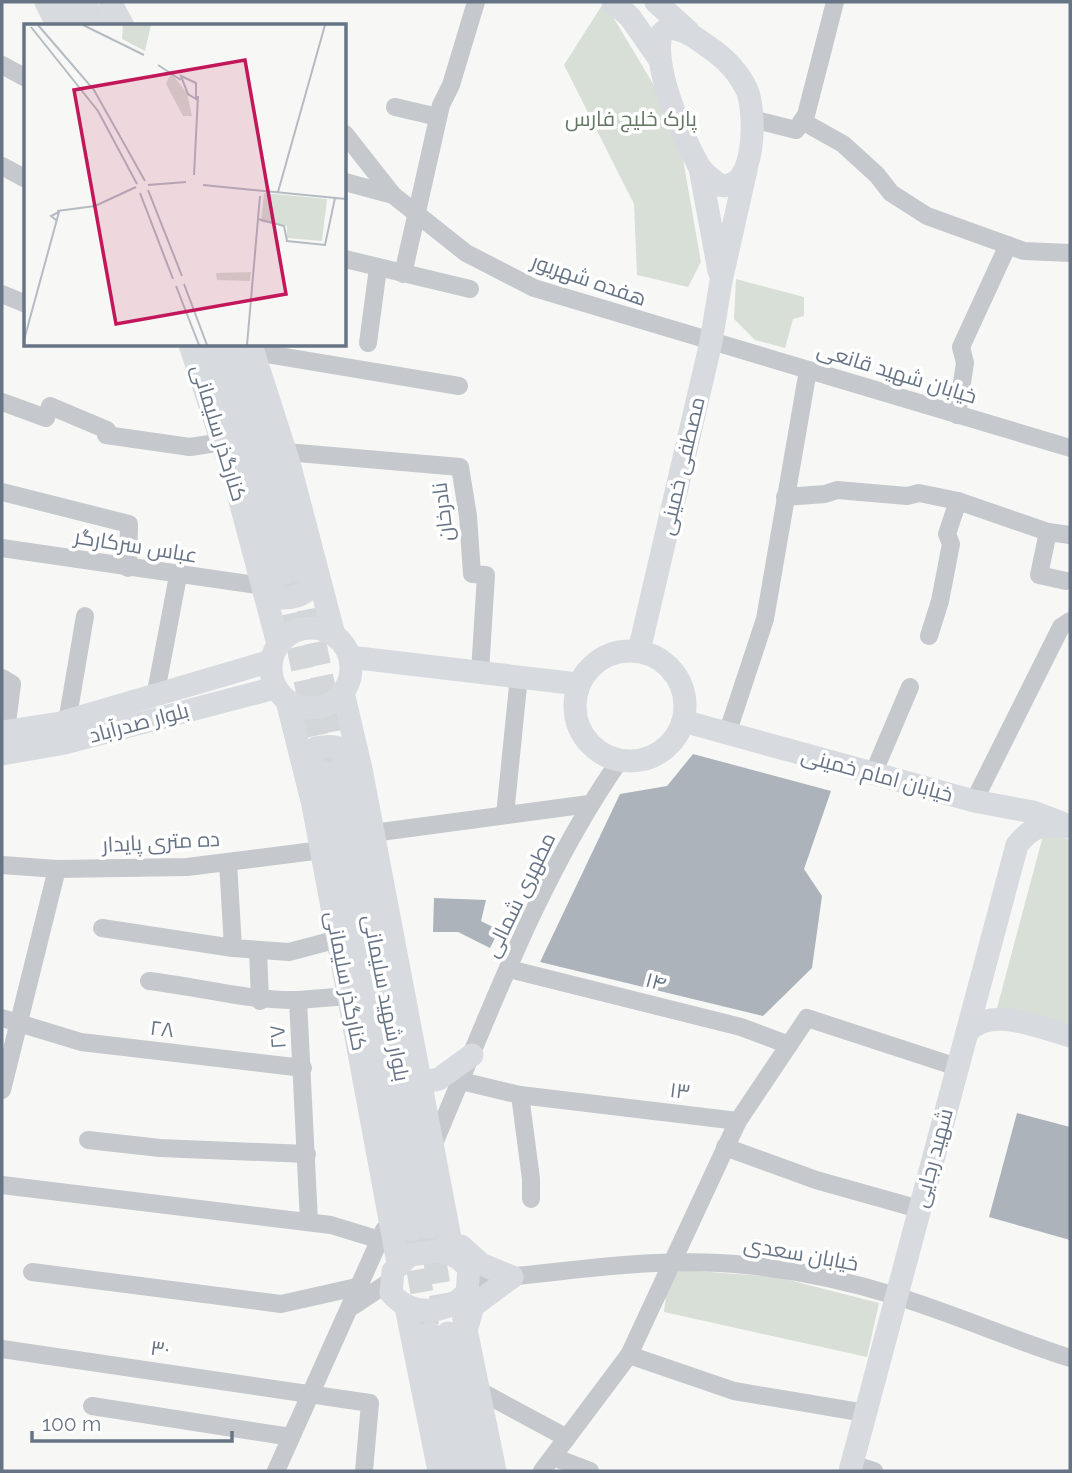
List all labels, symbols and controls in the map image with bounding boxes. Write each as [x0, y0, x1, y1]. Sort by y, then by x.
inset map [24, 24, 346, 346]
park label: پارک خلیج فارس [565, 106, 697, 133]
street label: هفده شهریور [527, 248, 650, 312]
street label: خیابان شهید قانعی [814, 336, 980, 410]
street label: کنارگذر سلیمانی [186, 361, 252, 505]
street label: مصطفی خمینی [653, 394, 711, 538]
street label: نادرخان [426, 481, 460, 543]
street label: عباس سرکارگر [72, 523, 199, 569]
street label: بلوار صدرآباد [86, 697, 192, 748]
street label: خیابان امام خمینی [798, 742, 956, 809]
street label: ده متری پایدار [101, 826, 221, 859]
street label: مطهری شمالی [479, 828, 561, 962]
street label: کنارگذر سلیمانی [320, 909, 372, 1053]
street label: بلوار شهید سلیمانی [357, 912, 415, 1084]
street label: ۱۴ [643, 967, 669, 996]
street label: ۲۸ [149, 1015, 176, 1042]
street label: ۲۷ [264, 1024, 291, 1050]
street label: ۱۳ [668, 1077, 692, 1104]
street label: شهید رجایی [907, 1106, 959, 1210]
street label: خیابان سعدی [742, 1231, 860, 1277]
street label: ۳۰ [149, 1335, 171, 1362]
scale bar [32, 1400, 231, 1444]
text: 100 m [42, 1411, 101, 1436]

